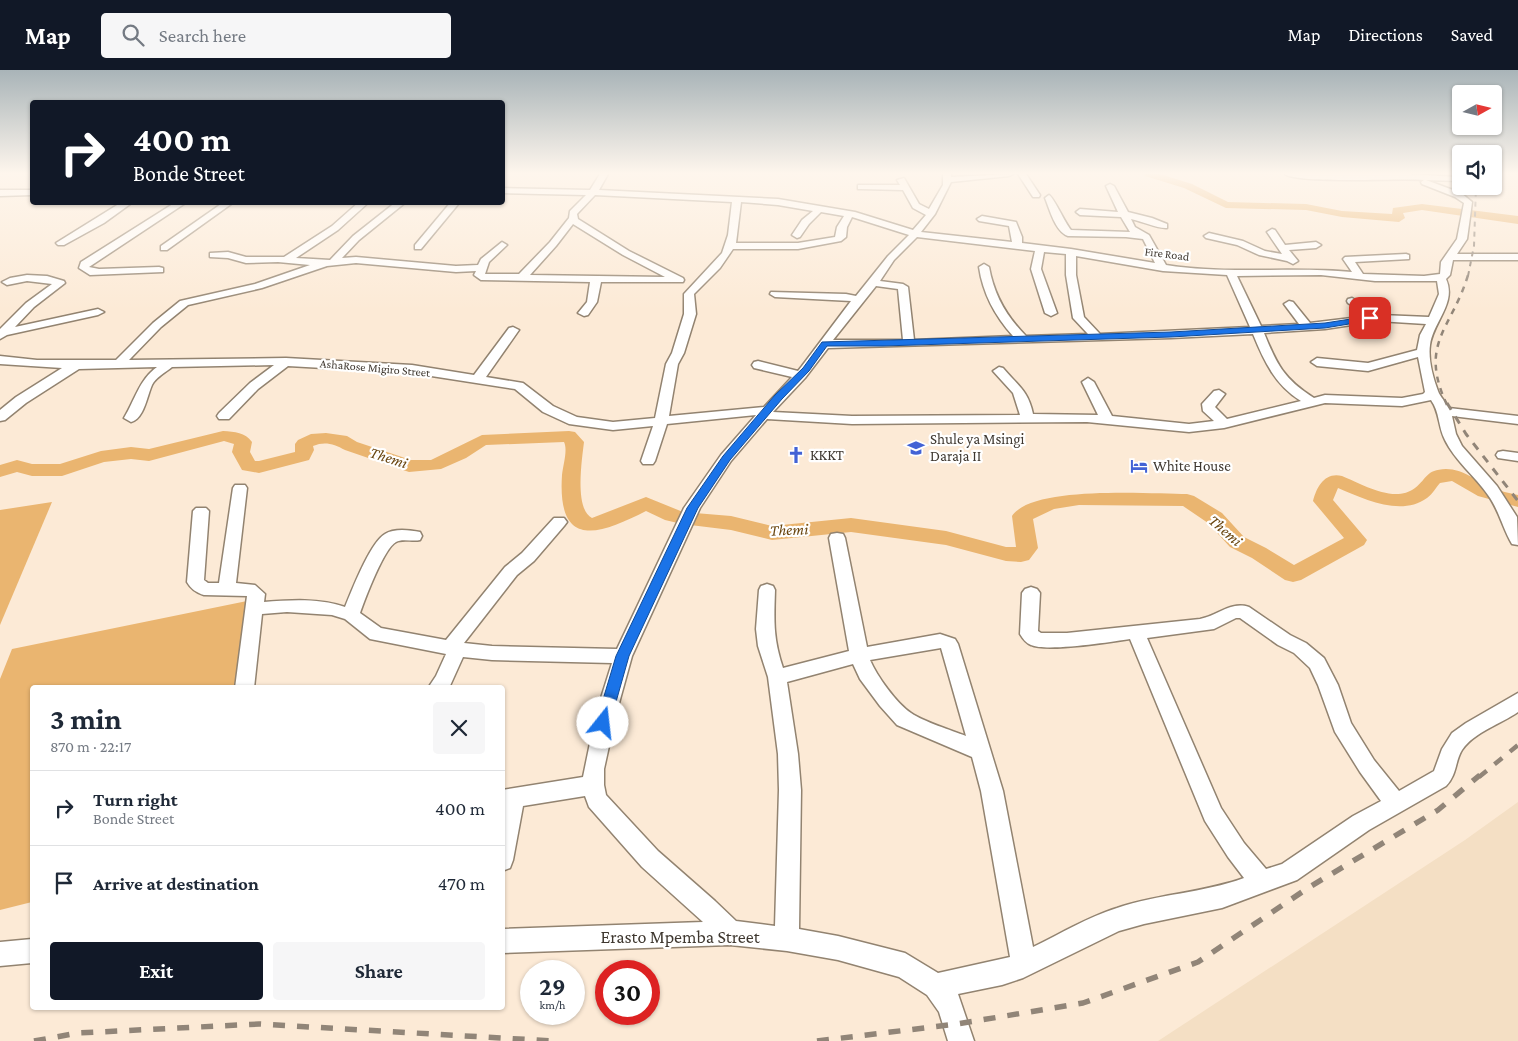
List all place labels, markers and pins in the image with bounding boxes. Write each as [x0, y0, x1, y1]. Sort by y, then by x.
pin [1349, 297, 1391, 339]
place label: Shule ya Msingi Daraja II [930, 431, 1025, 465]
school or university icon: Shule ya Msingi Daraja II [906, 438, 926, 458]
church icon: KKKT [786, 445, 806, 465]
place label: KKKT [810, 447, 844, 463]
hotel icon: White House [1129, 456, 1149, 476]
place label: White House [1153, 458, 1231, 474]

